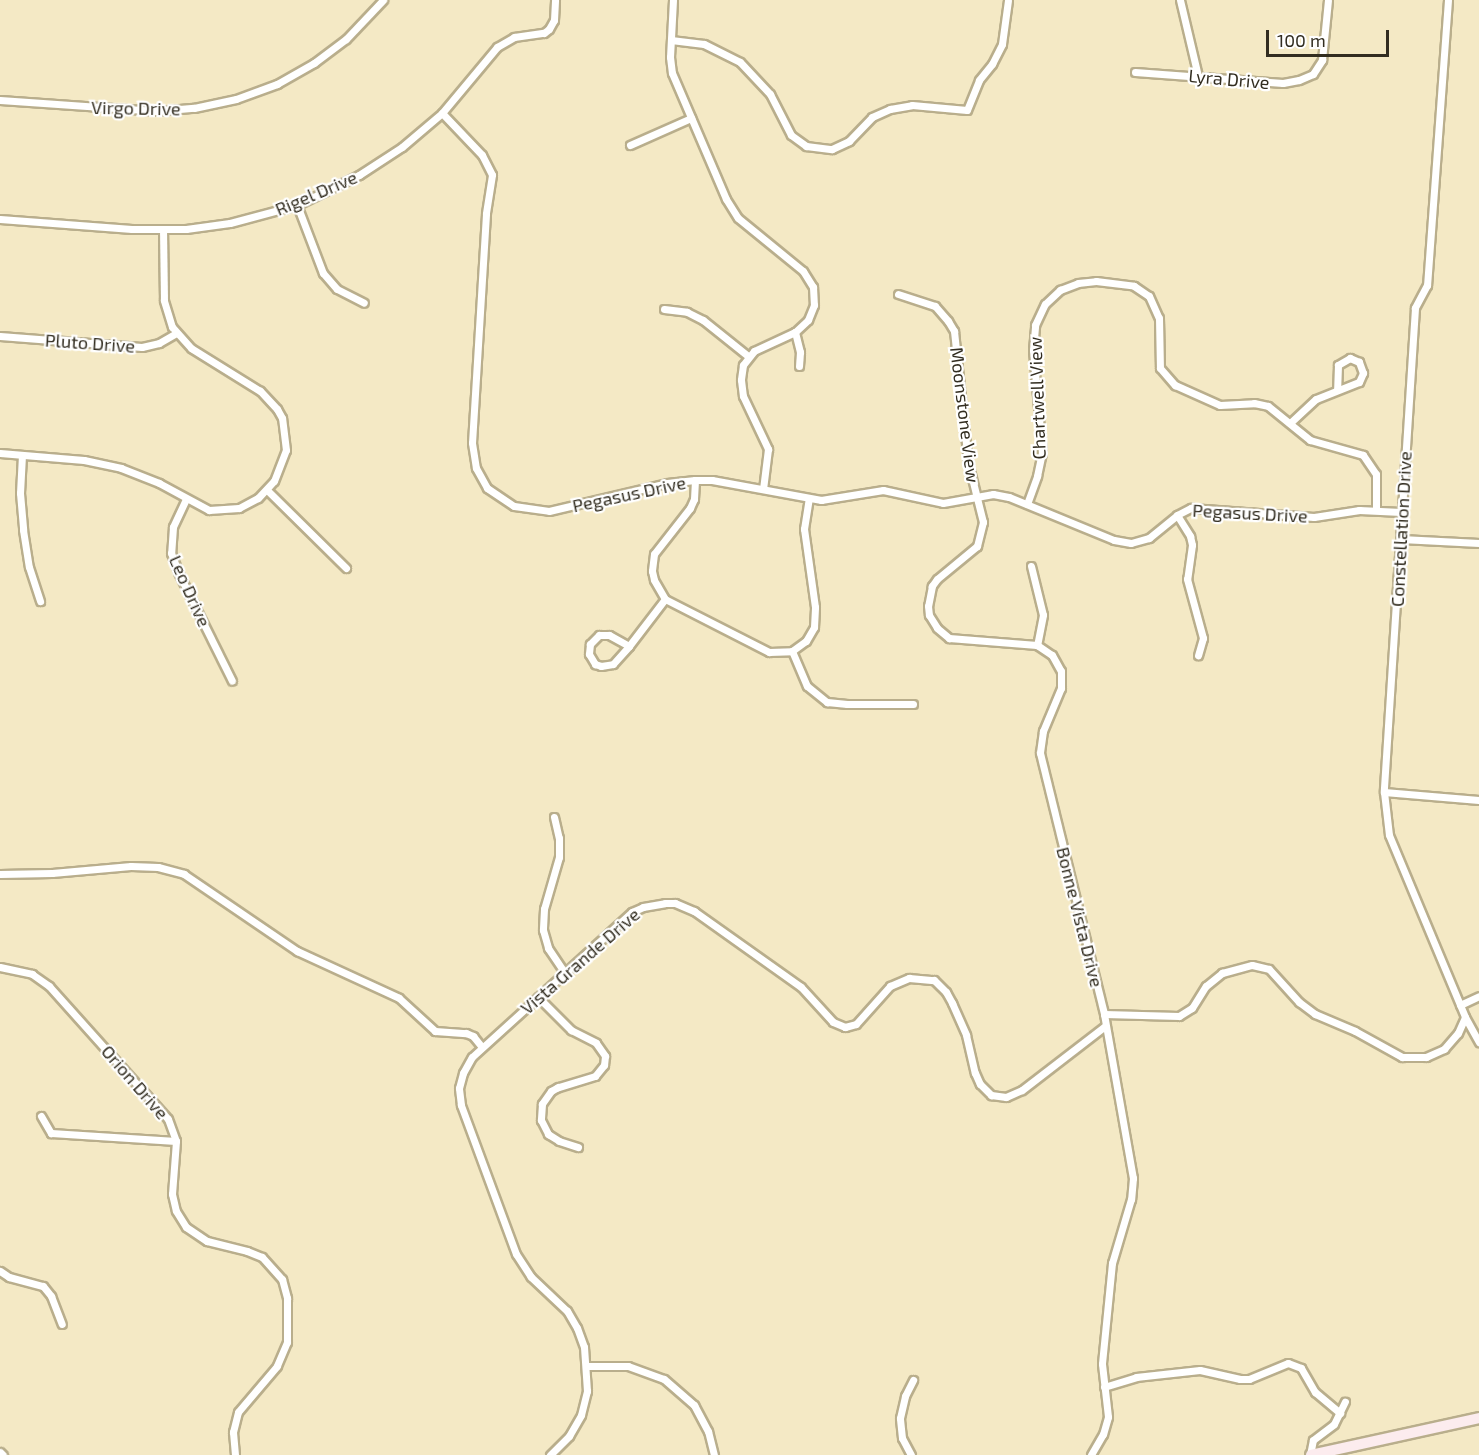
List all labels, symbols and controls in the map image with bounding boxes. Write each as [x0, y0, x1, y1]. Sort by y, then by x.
scale bar [1269, 18, 1392, 56]
text: 100 m [1277, 29, 1326, 51]
street label: Lyra Drive [1188, 65, 1270, 93]
street label: Virgo Drive [91, 96, 181, 120]
street label: Rigel Drive [272, 166, 360, 220]
street label: Pluto Drive [44, 329, 136, 357]
street label: Chartwell View [1024, 336, 1050, 460]
street label: Moonstone View [946, 346, 984, 484]
street label: Constellation Drive [1386, 451, 1416, 607]
street label: Pegasus Drive [570, 471, 688, 517]
street label: Pegasus Drive [1192, 499, 1308, 527]
street label: Leo Drive [165, 552, 215, 630]
street label: Bonne Vista Drive [1052, 845, 1108, 989]
street label: Vista Grande Drive [516, 903, 644, 1019]
street label: Orion Drive [97, 1041, 173, 1123]

